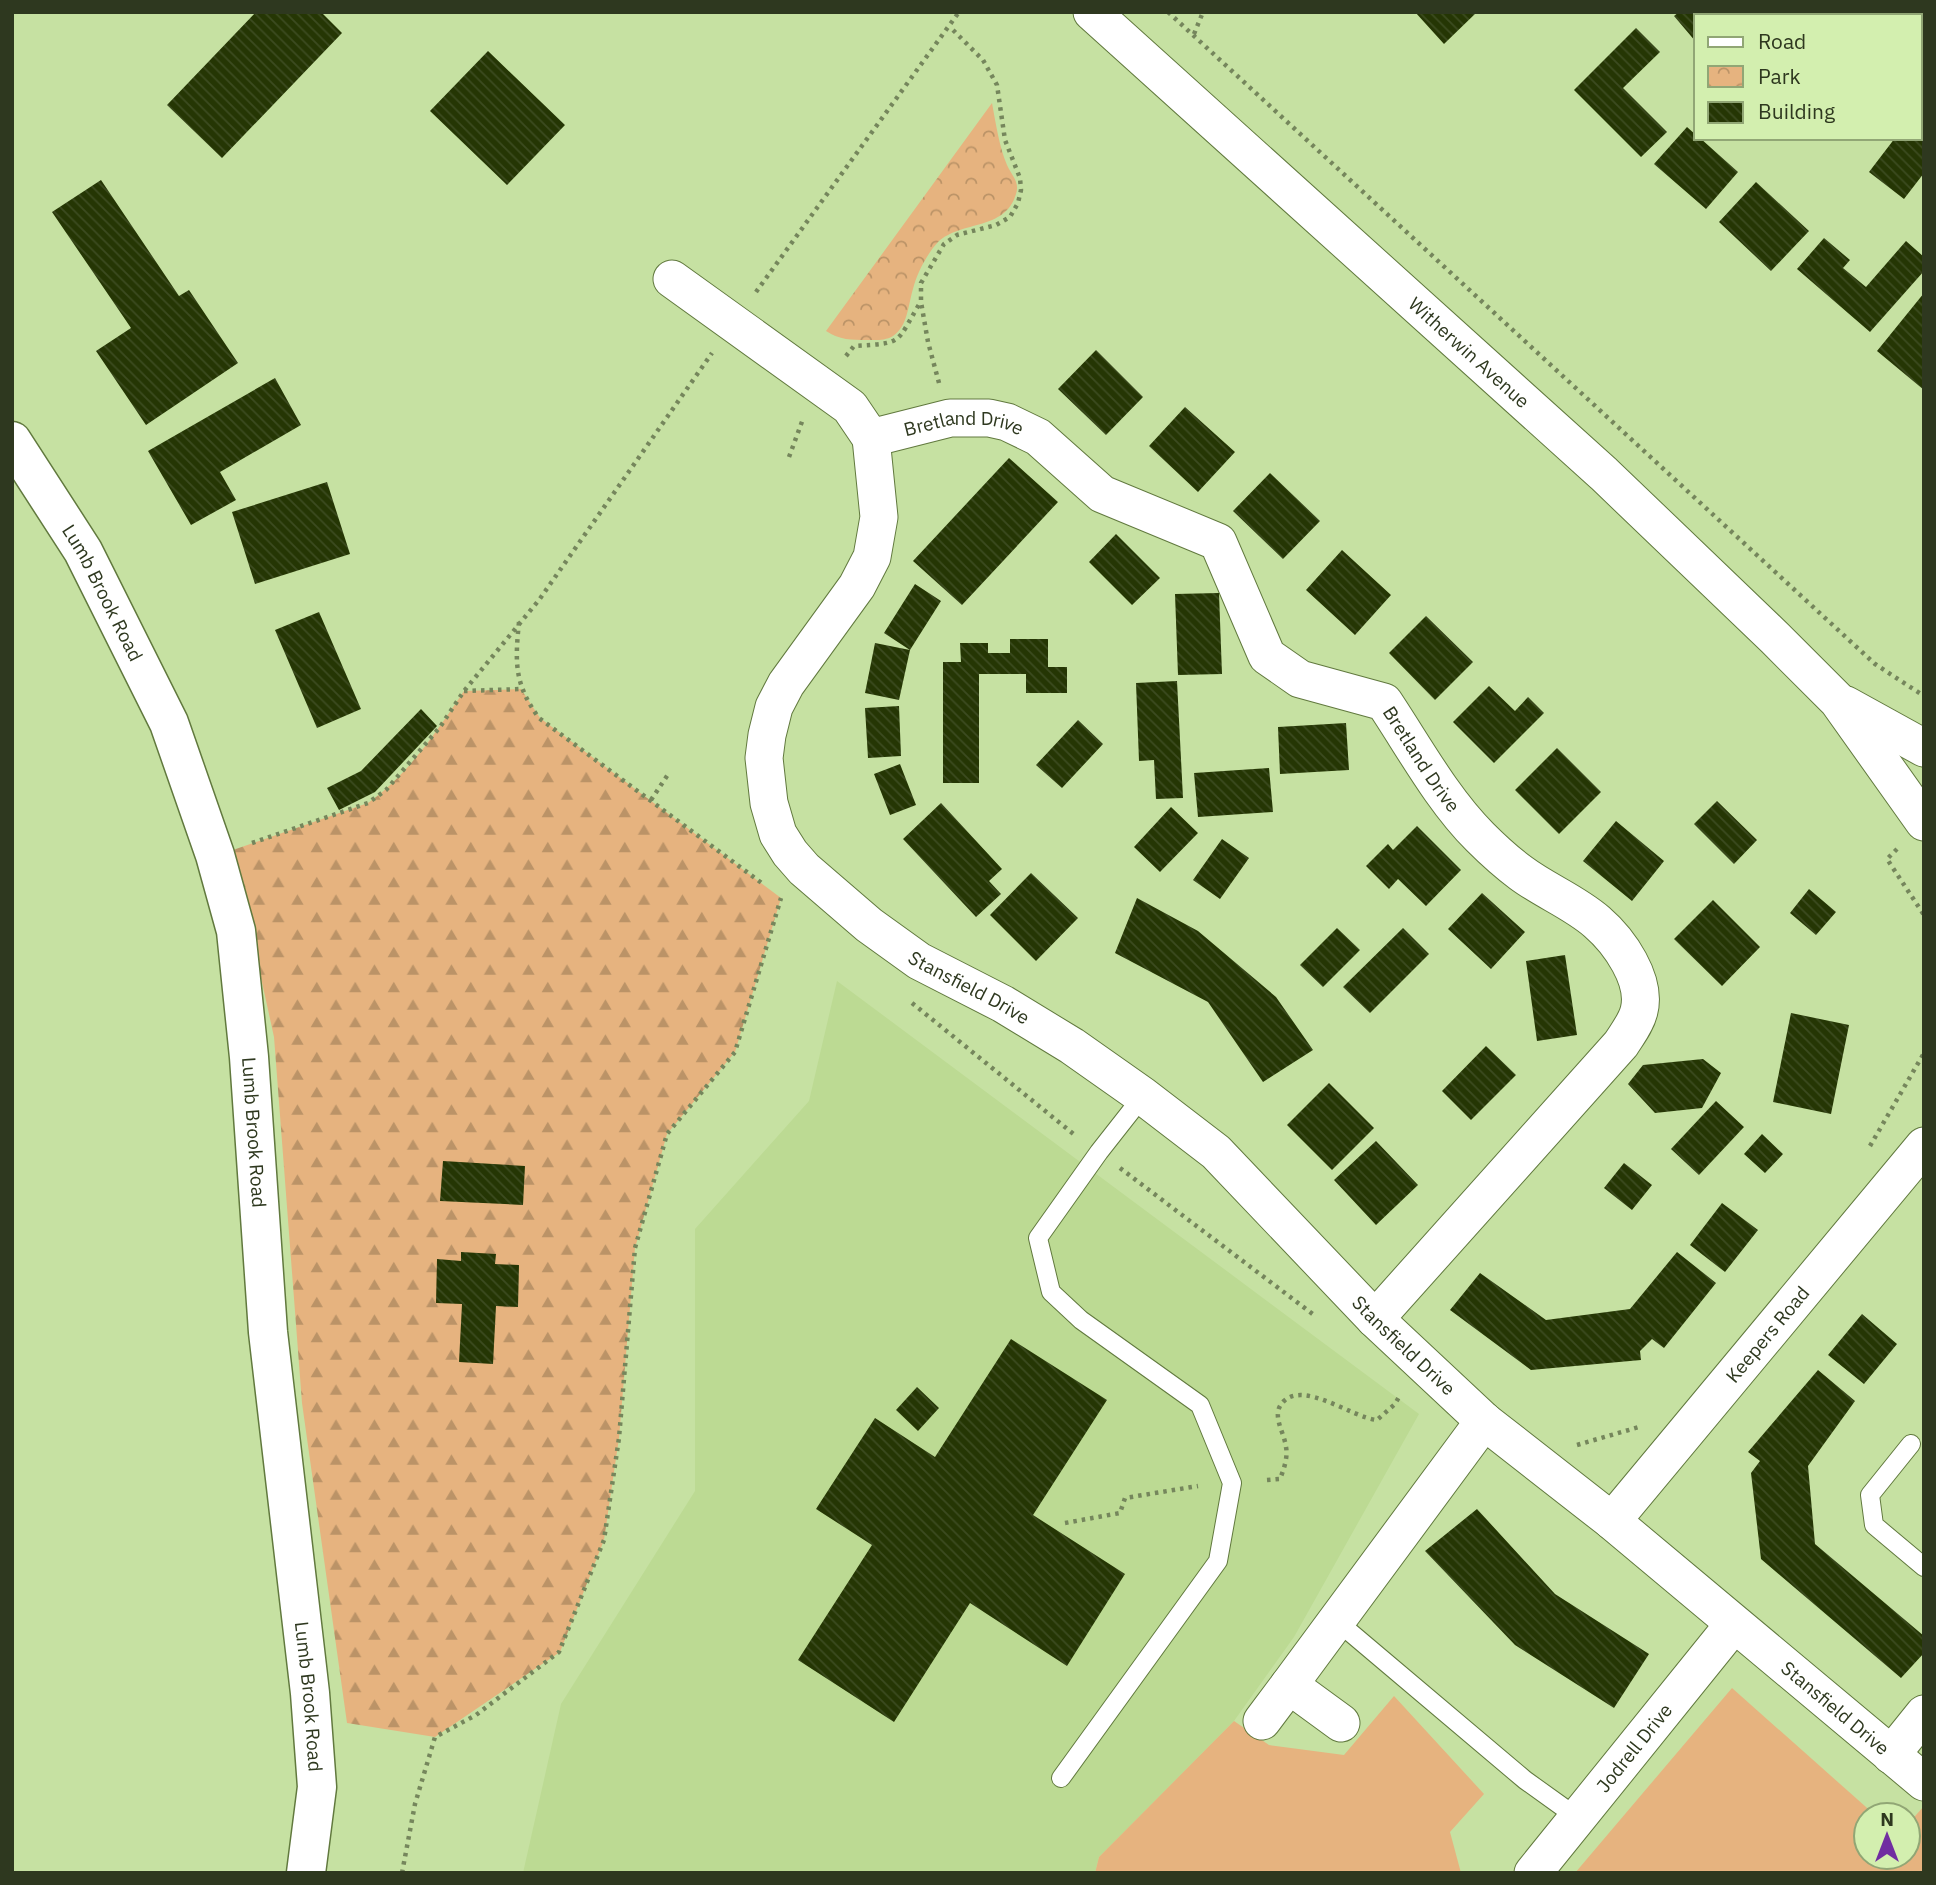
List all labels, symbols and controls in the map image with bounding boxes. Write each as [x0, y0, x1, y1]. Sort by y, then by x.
legend [1694, 14, 1922, 140]
text: Road [1758, 27, 1806, 55]
text: Park [1758, 62, 1801, 90]
text: Building [1758, 97, 1835, 125]
street label: Witherwin Avenue [1404, 292, 1535, 413]
street label: Bretland Drive [901, 405, 1028, 441]
street label: Lumb Brook Road [57, 520, 148, 665]
street label: Bretland Drive [1378, 701, 1465, 817]
street label: Stansfield Drive [904, 945, 1034, 1029]
street label: Lumb Brook Road [237, 1056, 271, 1208]
street label: Keepers Road [1720, 1281, 1814, 1387]
street label: Stansfield Drive [1347, 1291, 1461, 1400]
street label: Lumb Brook Road [290, 1620, 328, 1773]
street label: Stansfield Drive [1776, 1656, 1895, 1760]
street label: Jodrell Drive [1591, 1698, 1677, 1797]
north arrow [1852, 1801, 1922, 1871]
text: N [1880, 1807, 1894, 1831]

